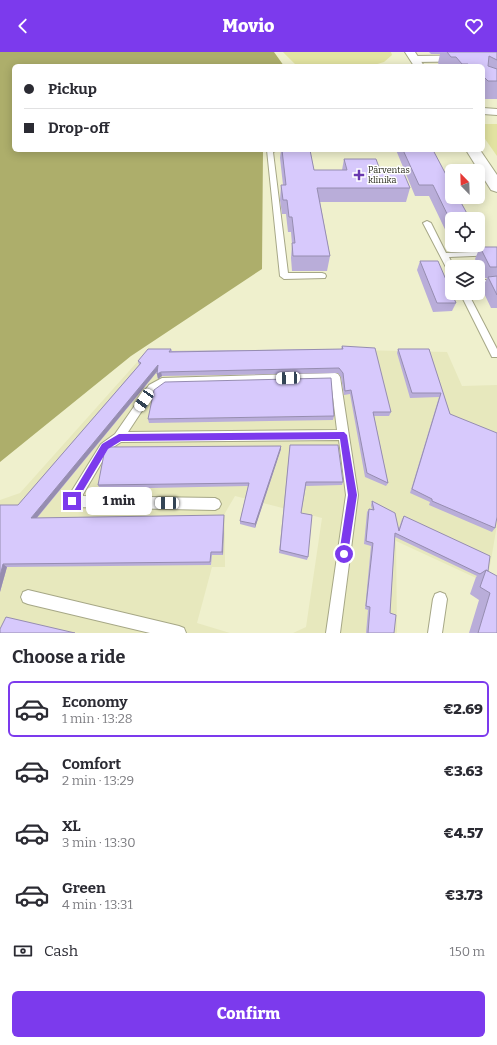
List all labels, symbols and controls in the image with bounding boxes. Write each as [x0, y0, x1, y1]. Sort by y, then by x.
icon: back [12, 15, 34, 37]
text: Movio [223, 15, 274, 37]
icon: heart [463, 15, 485, 37]
text: Pickup [48, 80, 97, 98]
text: Drop-off [48, 119, 109, 137]
north arrow [445, 164, 485, 204]
map controls [445, 164, 485, 300]
place label: Pārventas klīnika [368, 165, 410, 185]
marker: Pārventas klīnika [353, 169, 365, 181]
button: locate [445, 212, 485, 252]
button: layers [445, 260, 485, 300]
car [276, 372, 300, 384]
car [132, 387, 156, 413]
callout: 1 min [86, 487, 152, 515]
route end [63, 492, 81, 510]
text: 1 min [102, 493, 136, 508]
car [155, 497, 179, 509]
route start [335, 545, 353, 563]
text: Choose a ride [12, 646, 125, 668]
icon: car [14, 691, 50, 727]
text: Economy [62, 693, 128, 711]
text: €2.69 [443, 700, 483, 718]
text: 1 min · 13:28 [62, 711, 133, 726]
icon: car [14, 753, 50, 789]
text: Comfort [62, 755, 121, 773]
text: €3.63 [444, 762, 483, 780]
text: 2 min · 13:29 [62, 773, 134, 788]
icon: car [14, 815, 50, 851]
text: XL [62, 817, 81, 835]
text: €4.57 [444, 824, 483, 842]
text: 3 min · 13:30 [62, 835, 136, 850]
icon: car [14, 877, 50, 913]
text: Green [62, 879, 106, 897]
text: €3.73 [445, 886, 483, 904]
text: 4 min · 13:31 [62, 897, 133, 912]
icon: cash [12, 940, 34, 962]
text: Cash [44, 942, 78, 960]
text: 150 m [449, 944, 485, 959]
button: Confirm [12, 991, 485, 1037]

